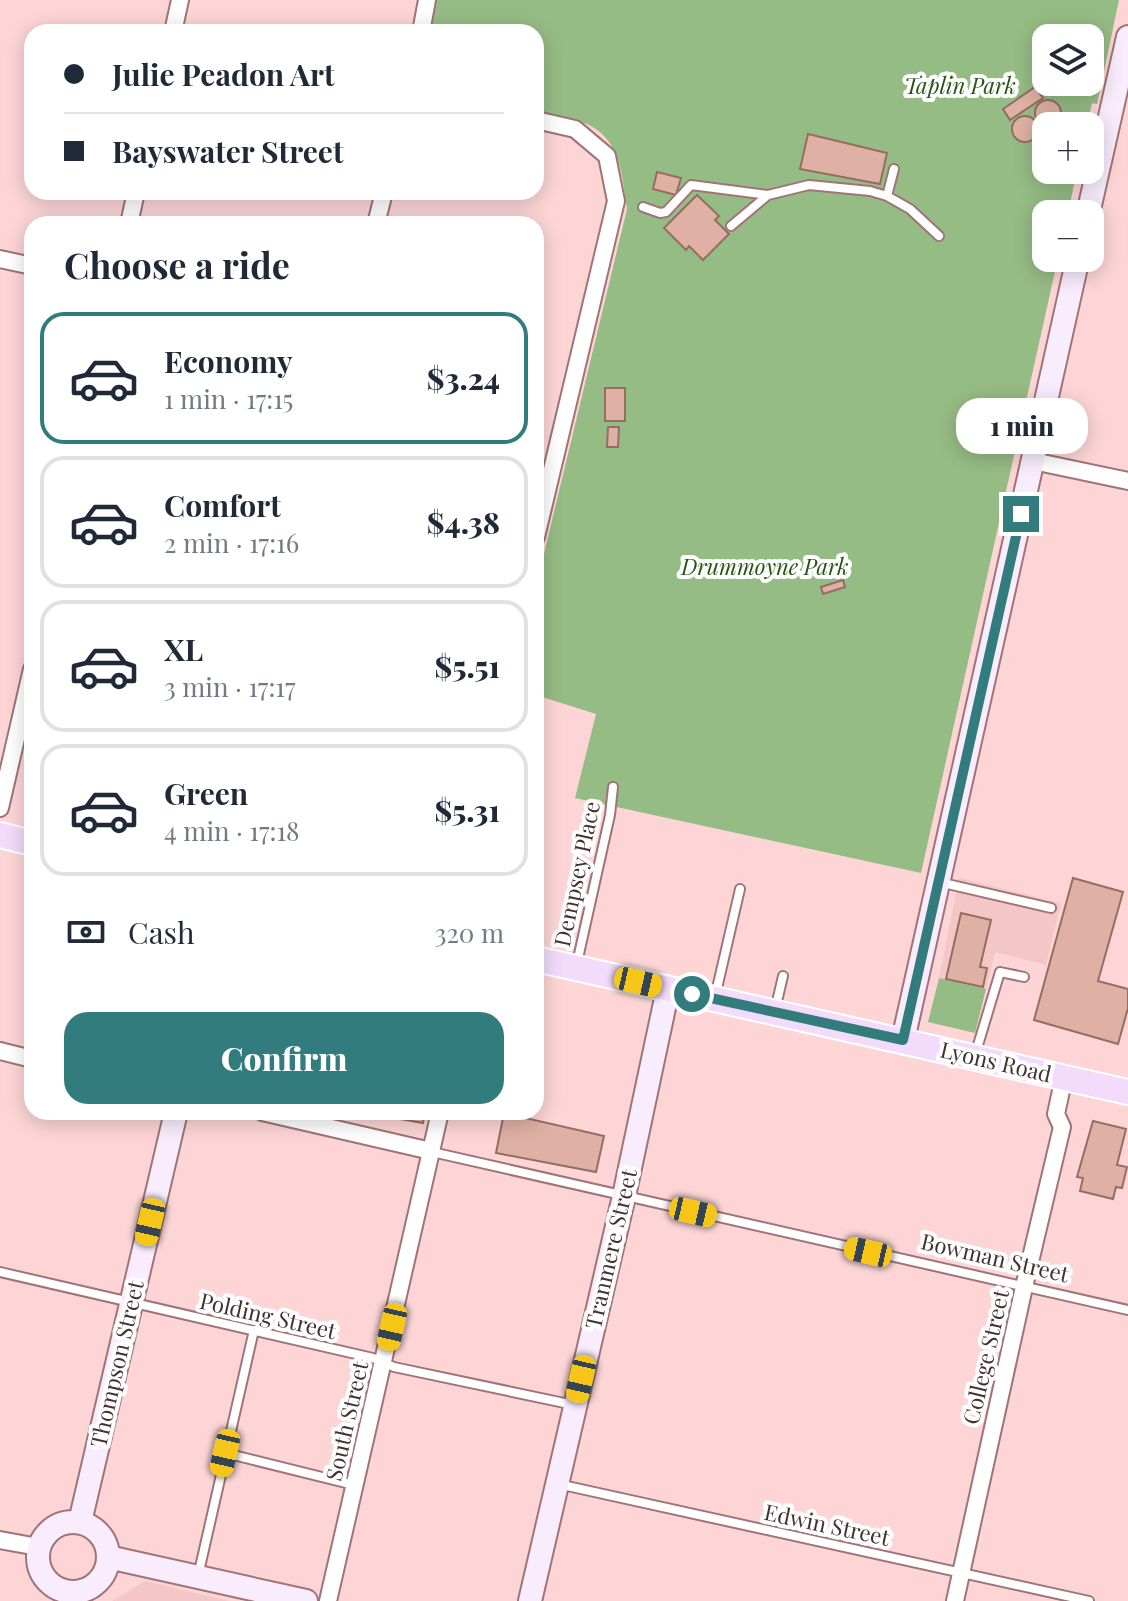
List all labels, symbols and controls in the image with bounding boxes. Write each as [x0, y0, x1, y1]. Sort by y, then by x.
map controls [1032, 24, 1104, 272]
button: layers [1032, 24, 1104, 96]
text: Julie Peadon Art [112, 54, 335, 94]
park label: Taplin Park [904, 70, 1016, 100]
button: + [1032, 112, 1104, 184]
text: Bayswater Street [112, 131, 344, 171]
button: − [1032, 200, 1104, 272]
text: Choose a ride [64, 240, 290, 288]
text: Economy [164, 341, 293, 381]
icon: car [68, 342, 140, 414]
text: $3.24 [427, 358, 500, 398]
text: 1 min · 17:15 [164, 381, 293, 416]
callout: 1 min [955, 398, 1087, 454]
text: 1 min [990, 408, 1054, 443]
text: Comfort [164, 485, 281, 525]
icon: car [68, 486, 140, 558]
route end [1003, 496, 1039, 532]
text: $4.38 [427, 502, 500, 542]
text: 2 min · 17:16 [164, 525, 299, 560]
park label: Drummoyne Park [680, 551, 849, 581]
text: XL [164, 629, 203, 669]
icon: car [68, 630, 140, 702]
text: $5.51 [434, 646, 500, 686]
text: 3 min · 17:17 [164, 669, 296, 704]
text: Green [164, 773, 248, 813]
icon: car [68, 774, 140, 846]
text: $5.31 [434, 790, 500, 830]
street label: Dempsey Place [546, 798, 606, 949]
text: 4 min · 17:18 [164, 813, 300, 848]
icon: cash [64, 910, 108, 954]
text: Cash [128, 912, 195, 952]
text: 320 m [435, 915, 504, 950]
car [612, 965, 664, 999]
route start [674, 976, 710, 1012]
button: Confirm [64, 1012, 504, 1104]
street label: Lyons Road [938, 1034, 1055, 1088]
street label: Tranmere Street [577, 1165, 643, 1332]
car [667, 1195, 719, 1229]
car [133, 1196, 167, 1248]
street label: Bowman Street [918, 1225, 1073, 1289]
car [842, 1235, 894, 1269]
street label: Thompson Street [82, 1276, 150, 1450]
street label: Polding Street [197, 1285, 340, 1346]
street label: College Street [955, 1285, 1015, 1427]
car [375, 1301, 409, 1353]
car [564, 1353, 598, 1405]
street label: South Street [318, 1357, 375, 1484]
car [208, 1427, 242, 1479]
street label: Edwin Street [762, 1496, 894, 1552]

